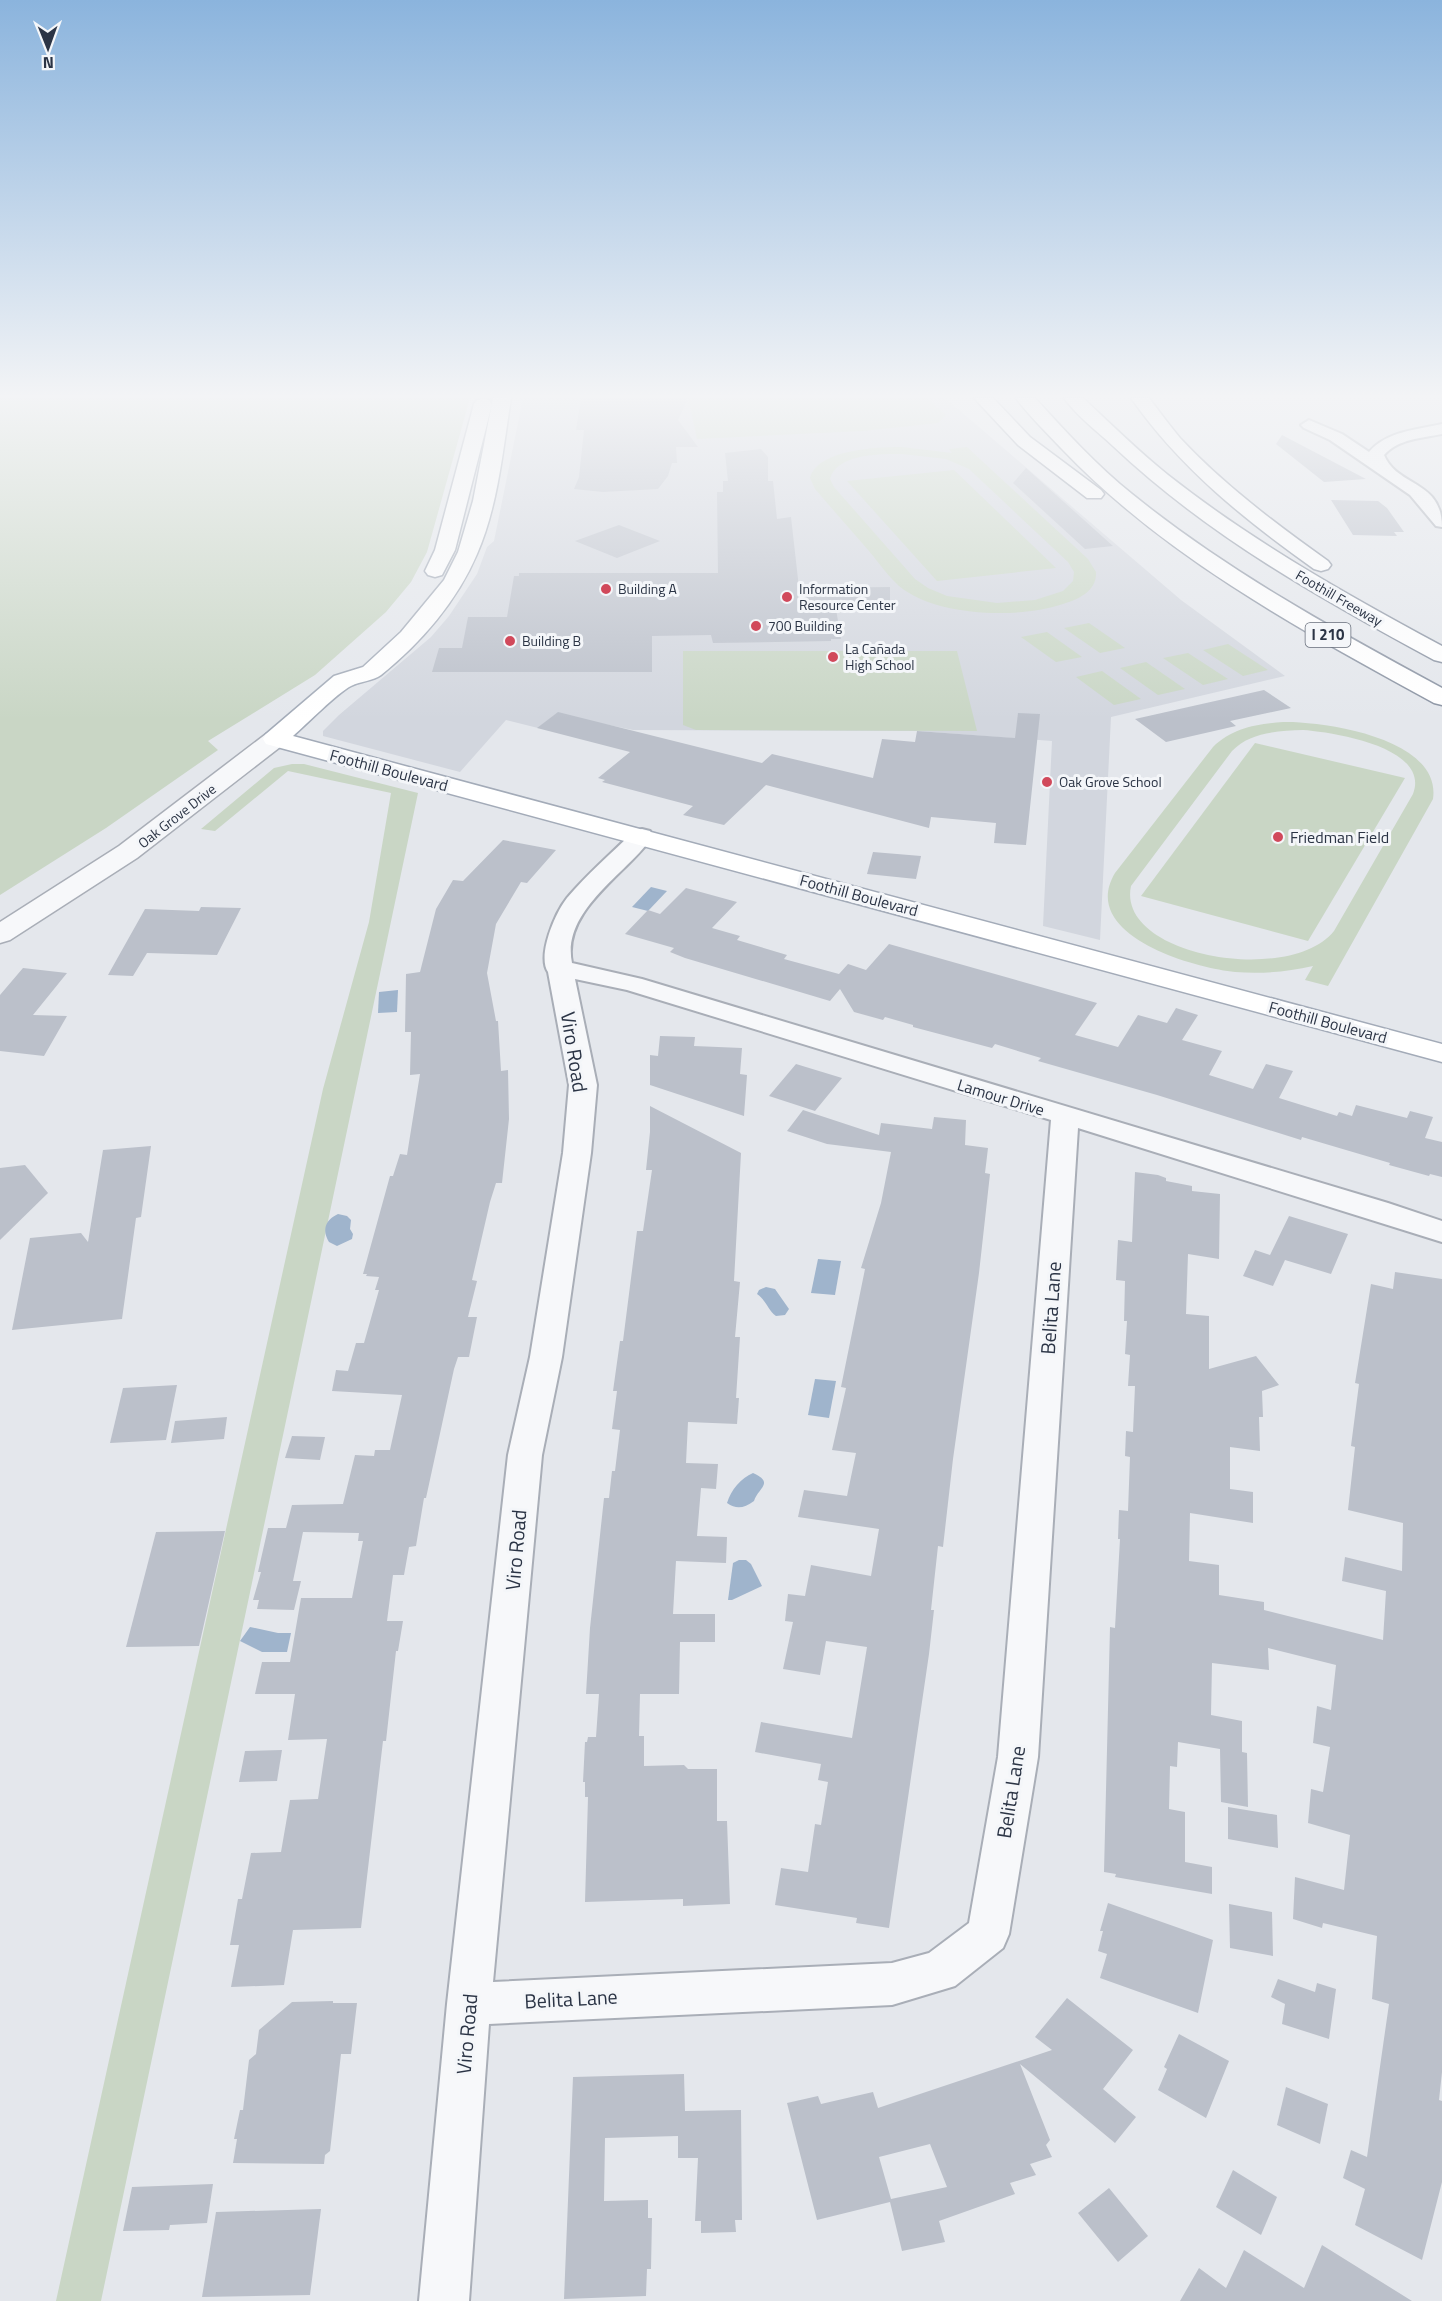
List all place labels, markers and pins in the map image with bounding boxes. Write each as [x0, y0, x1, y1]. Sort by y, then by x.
place label: Building A [618, 578, 678, 599]
place label: Information Resource Center [799, 578, 896, 615]
marker: Building A [599, 582, 613, 596]
marker: Information Resource Center [780, 590, 794, 604]
place label: 700 Building [768, 615, 842, 636]
marker: 700 Building [749, 619, 763, 633]
place label: Building B [522, 630, 581, 651]
marker: Building B [503, 634, 517, 648]
place label: La Cañada High School [845, 638, 915, 675]
marker: La Cañada High School [826, 650, 840, 664]
place label: Oak Grove School [1059, 771, 1162, 792]
marker: Oak Grove School [1040, 775, 1054, 789]
place label: Friedman Field [1290, 825, 1389, 849]
marker: Friedman Field [1271, 830, 1285, 844]

